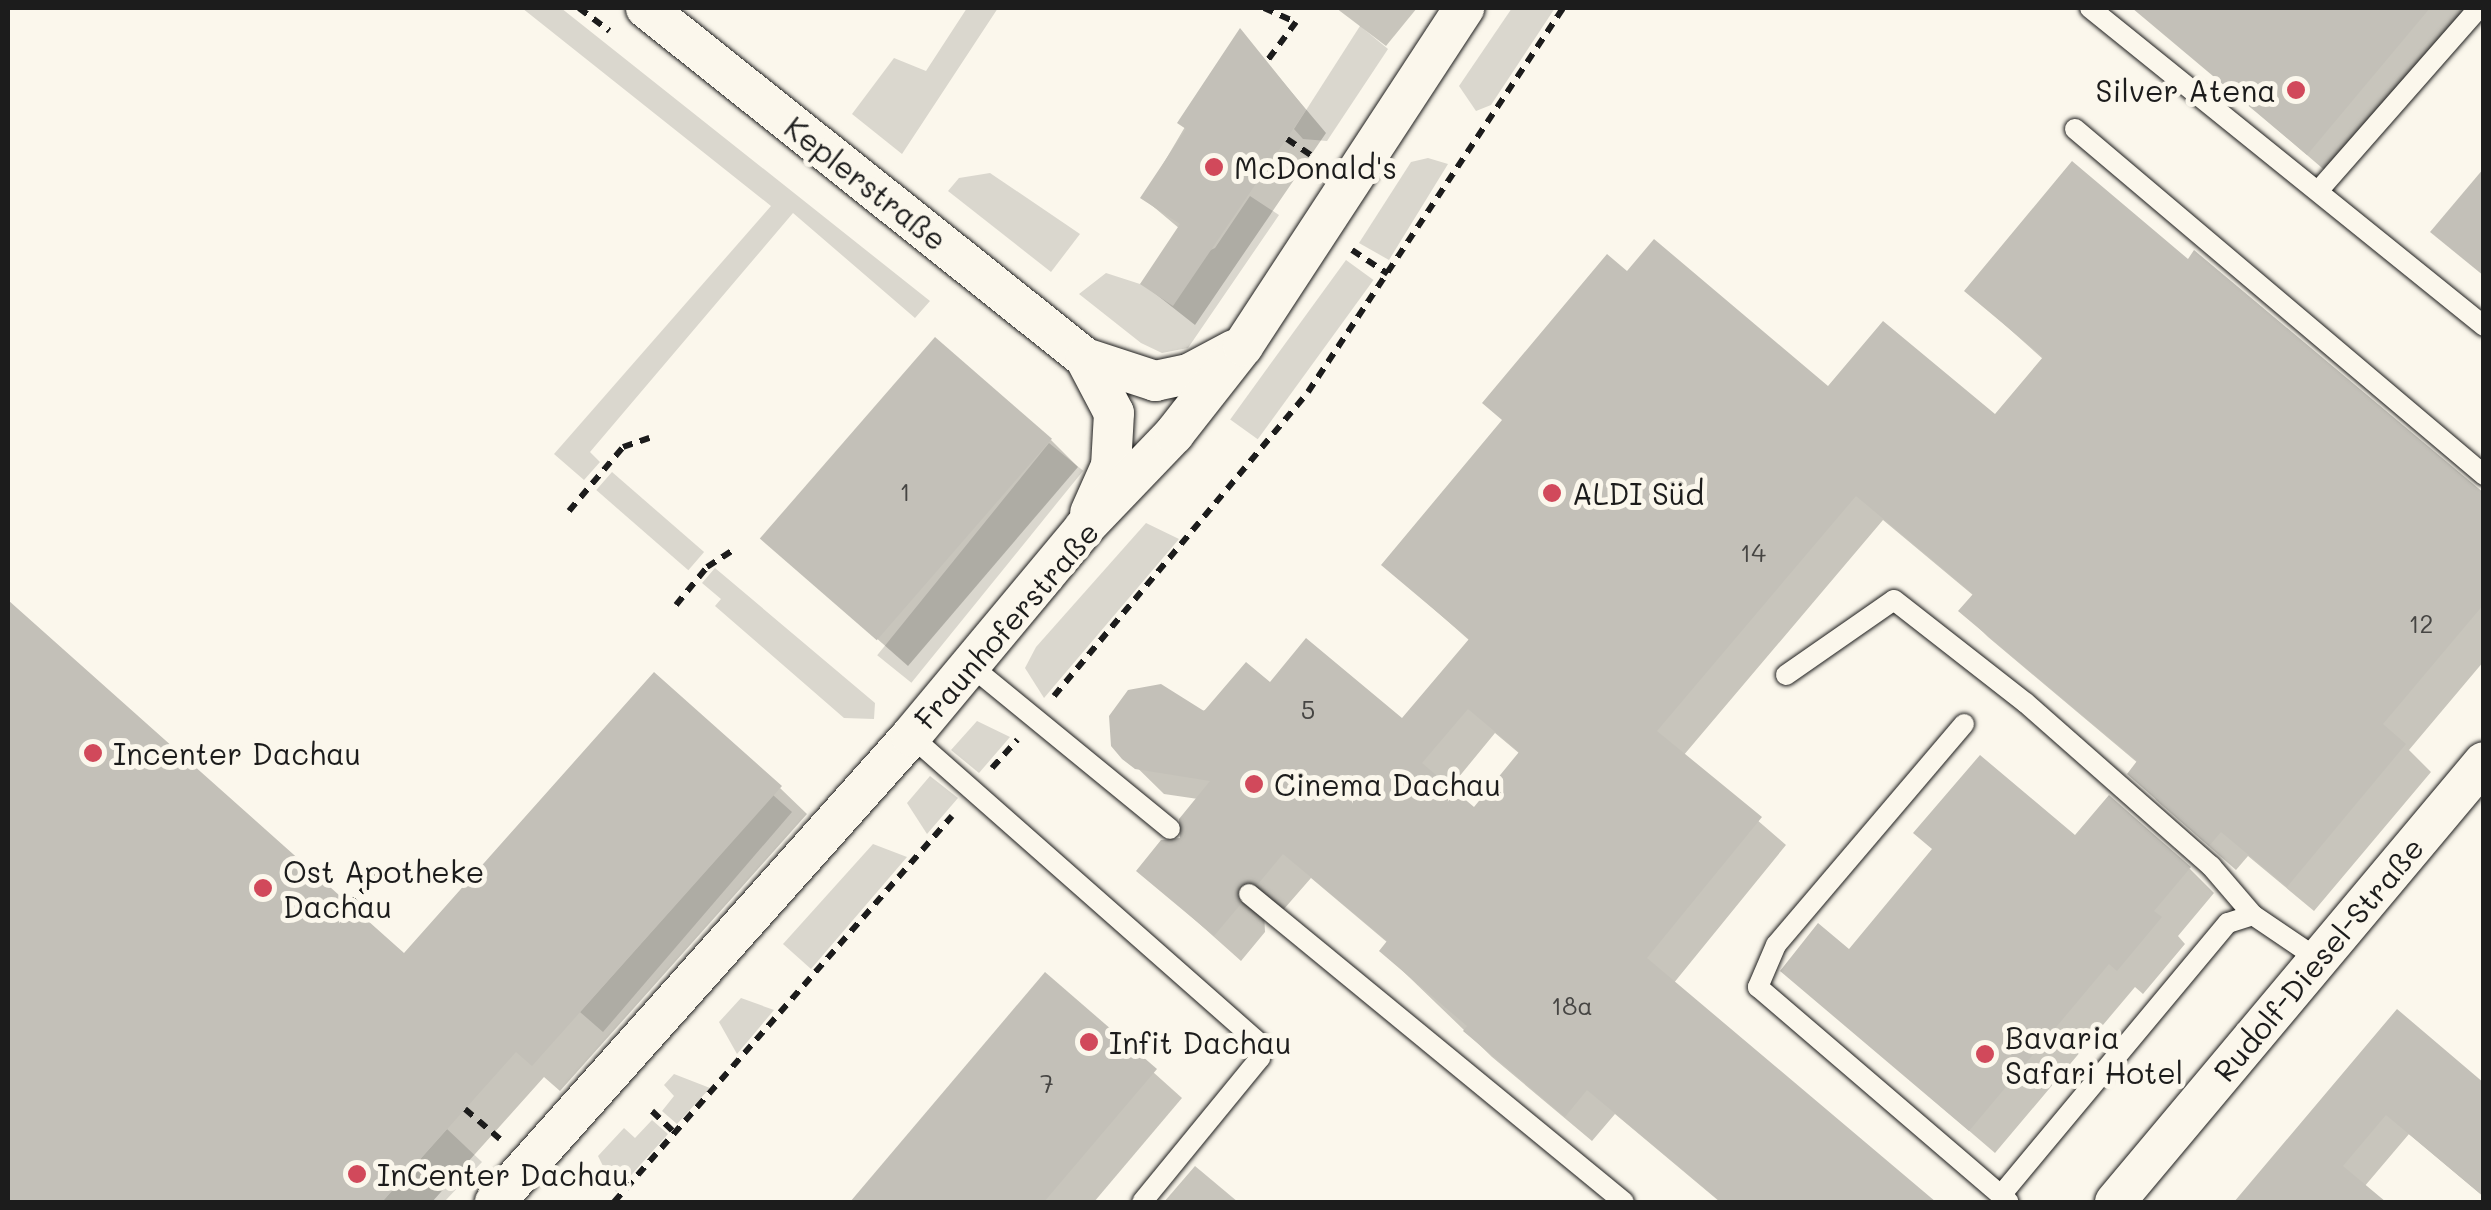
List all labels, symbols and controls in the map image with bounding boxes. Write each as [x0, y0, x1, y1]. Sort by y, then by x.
place label: Silver Atena [2095, 72, 2276, 108]
marker: Silver Atena [2285, 79, 2307, 101]
street label: Keplerstraße [778, 109, 954, 257]
place label: McDonald's [1234, 149, 1397, 185]
marker: McDonald's [1203, 156, 1225, 178]
place label: ALDI Süd [1572, 475, 1704, 511]
house number: 1 [899, 476, 911, 506]
marker: ALDI Süd [1541, 482, 1563, 504]
street label: Fraunhoferstraße [906, 514, 1106, 736]
house number: 14 [1740, 537, 1766, 567]
house number: 12 [2408, 608, 2434, 638]
house number: 5 [1301, 694, 1315, 724]
place label: Incenter Dachau [113, 735, 361, 771]
marker: Incenter Dachau [82, 742, 104, 764]
place label: Cinema Dachau [1274, 766, 1501, 802]
marker: Cinema Dachau [1243, 773, 1265, 795]
street label: Rudolf-Diesel-Straße [2205, 830, 2431, 1088]
place label: Ost Apotheke Dachau [283, 853, 484, 924]
marker: Ost Apotheke Dachau [252, 877, 274, 899]
house number: 18a [1551, 990, 1593, 1020]
place label: Bavaria Safari Hotel [2005, 1019, 2183, 1090]
place label: Infit Dachau [1109, 1024, 1291, 1060]
marker: Infit Dachau [1078, 1031, 1100, 1053]
marker: Bavaria Safari Hotel [1974, 1043, 1996, 1065]
house number: 7 [1040, 1068, 1054, 1098]
place label: InCenter Dachau [377, 1156, 629, 1192]
marker: InCenter Dachau [346, 1163, 368, 1185]

